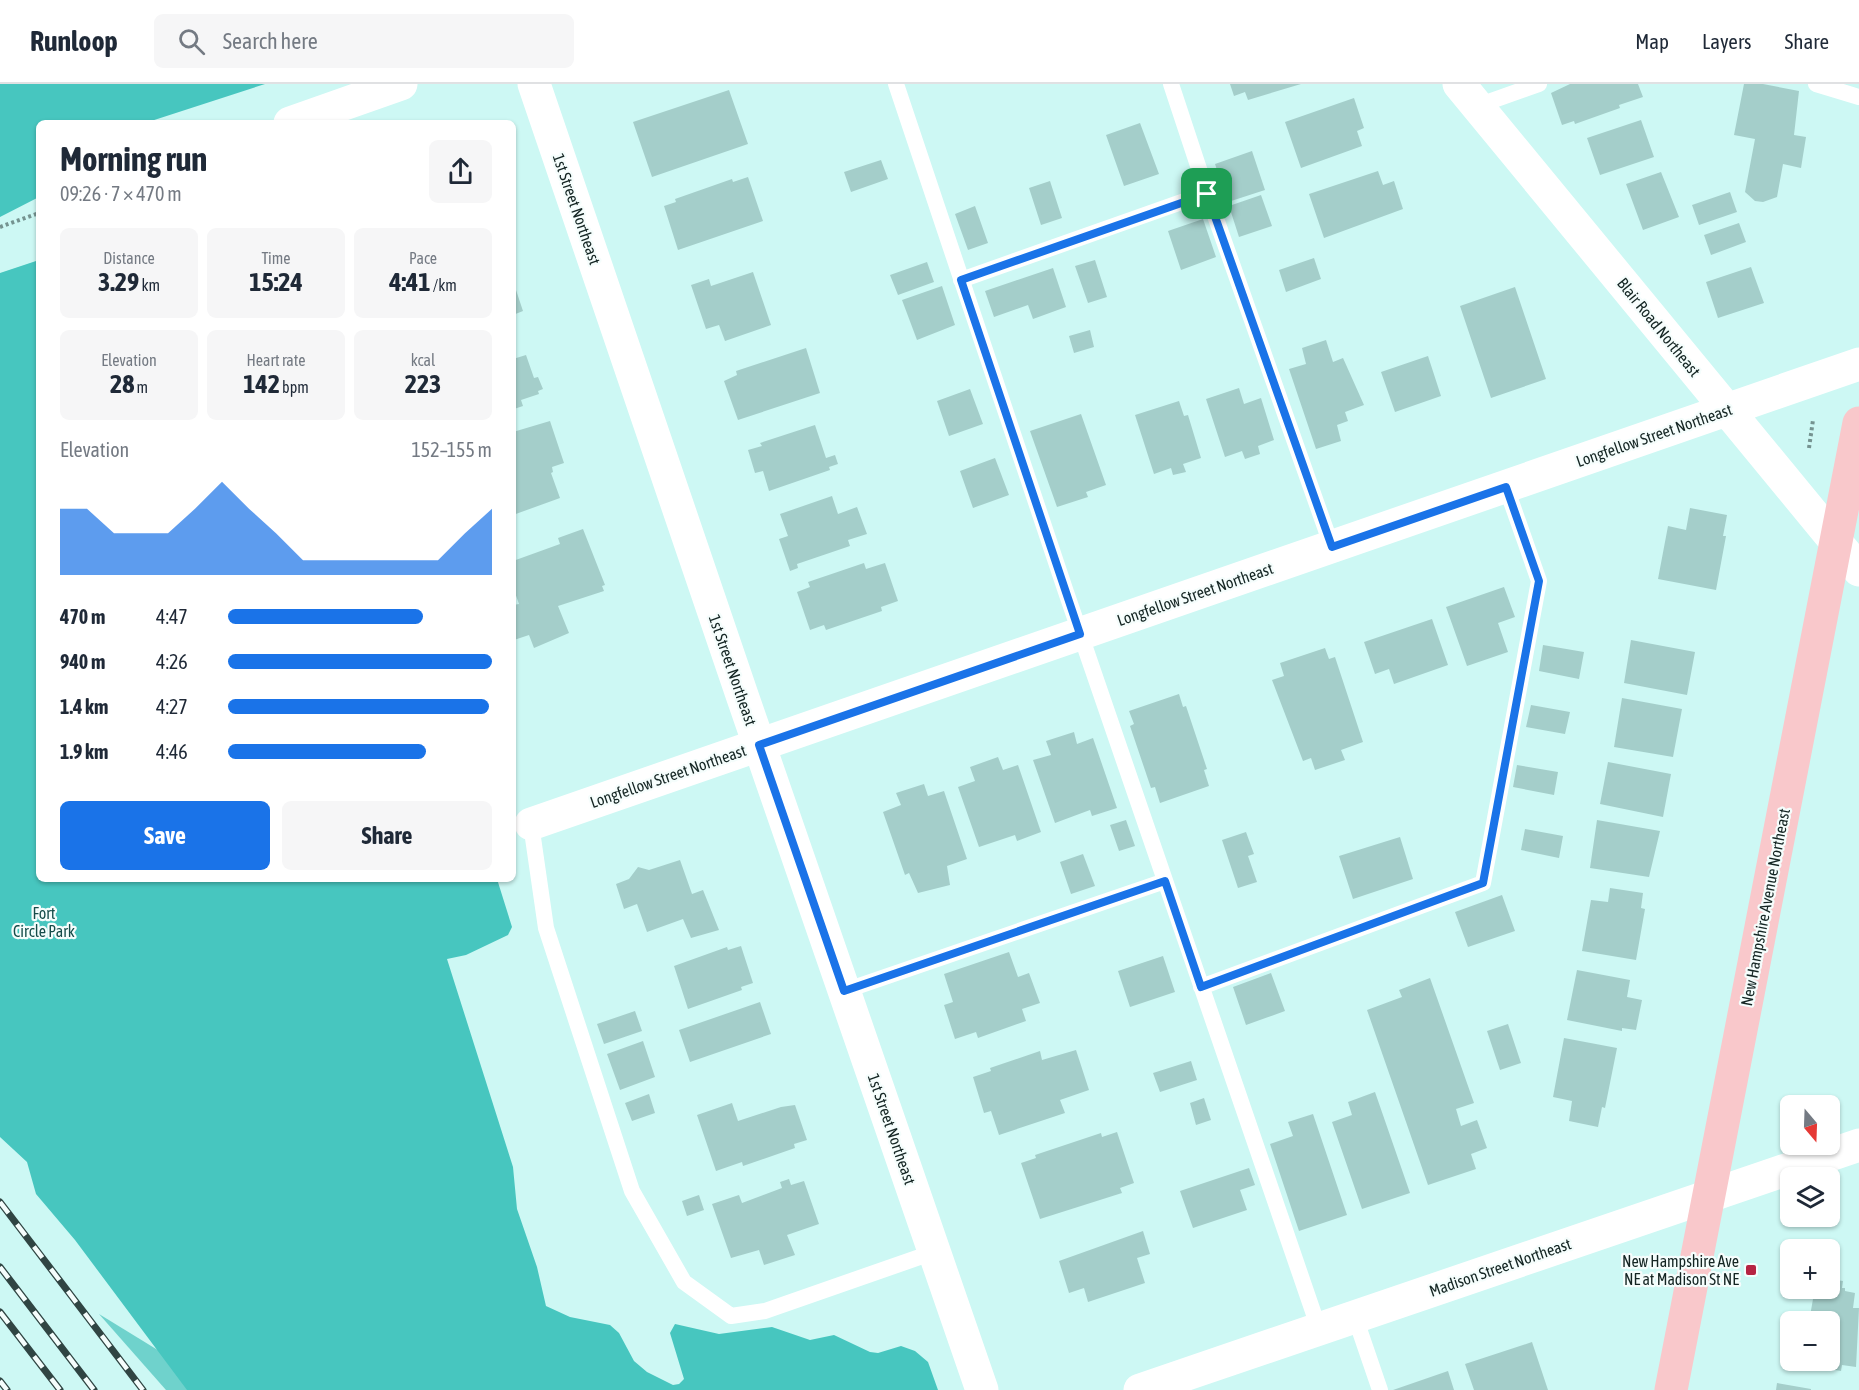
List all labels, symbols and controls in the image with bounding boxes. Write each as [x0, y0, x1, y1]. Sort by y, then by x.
search box [154, 14, 574, 68]
text: Runloop [30, 25, 118, 57]
icon: search [175, 25, 208, 58]
text: Search here [223, 28, 318, 54]
text: Map [1635, 29, 1669, 53]
text: Layers [1702, 29, 1752, 53]
text: Share [1785, 29, 1829, 53]
text: Morning run [60, 140, 207, 178]
button: share [429, 140, 492, 203]
street label: 1st Street Northeast [550, 151, 605, 267]
pin [1181, 168, 1232, 219]
icon: arrive [1190, 177, 1223, 210]
text: 09:26 · 7 × 470 m [60, 182, 182, 205]
text: Distance [103, 249, 155, 267]
text: Time [261, 249, 291, 267]
text: Pace [409, 249, 437, 267]
text: 3.29 [98, 267, 139, 297]
text: 15:24 [249, 267, 303, 297]
text: 4:41 [389, 267, 431, 297]
street label: Blair Road Northeast [1614, 274, 1704, 380]
text: km [139, 276, 160, 294]
text: /km [431, 276, 457, 294]
text: Elevation [101, 351, 157, 369]
text: Heart rate [247, 351, 305, 369]
text: kcal [411, 351, 435, 369]
text: 28 [110, 369, 134, 399]
text: 142 [243, 369, 280, 399]
text: 223 [405, 369, 441, 399]
text: m [134, 378, 148, 396]
text: bpm [280, 378, 309, 396]
street label: Longfellow Street Northeast [1574, 400, 1735, 471]
text: Elevation [60, 438, 129, 461]
text: 152–155 m [411, 438, 492, 461]
street label: Longfellow Street Northeast [1115, 559, 1276, 630]
text: 470 m [60, 605, 105, 628]
text: 4:47 [156, 605, 188, 628]
street label: 1st Street Northeast [706, 612, 761, 728]
text: 940 m [60, 650, 105, 673]
text: 4:26 [156, 650, 188, 673]
text: 1.4 km [60, 695, 108, 718]
text: 4:27 [156, 695, 188, 718]
text: 1.9 km [60, 740, 108, 763]
text: 4:46 [156, 740, 188, 763]
street label: Longfellow Street Northeast [588, 741, 749, 812]
button: Save [60, 801, 270, 870]
button: Share [282, 801, 492, 870]
street label: New Hampshire Avenue Northeast [1737, 806, 1794, 1007]
park label: Fort Circle Park [13, 904, 75, 940]
street label: 1st Street Northeast [865, 1071, 920, 1187]
north arrow [1780, 1095, 1840, 1155]
map controls [1780, 1095, 1840, 1371]
button: layers [1780, 1167, 1840, 1227]
street label: Madison Street Northeast [1427, 1234, 1574, 1300]
button: + [1780, 1239, 1840, 1299]
place label: New Hampshire Ave NE at Madison St NE [1622, 1252, 1739, 1288]
marker: New Hampshire Ave NE at Madison St NE [1744, 1263, 1758, 1277]
button: − [1780, 1311, 1840, 1371]

